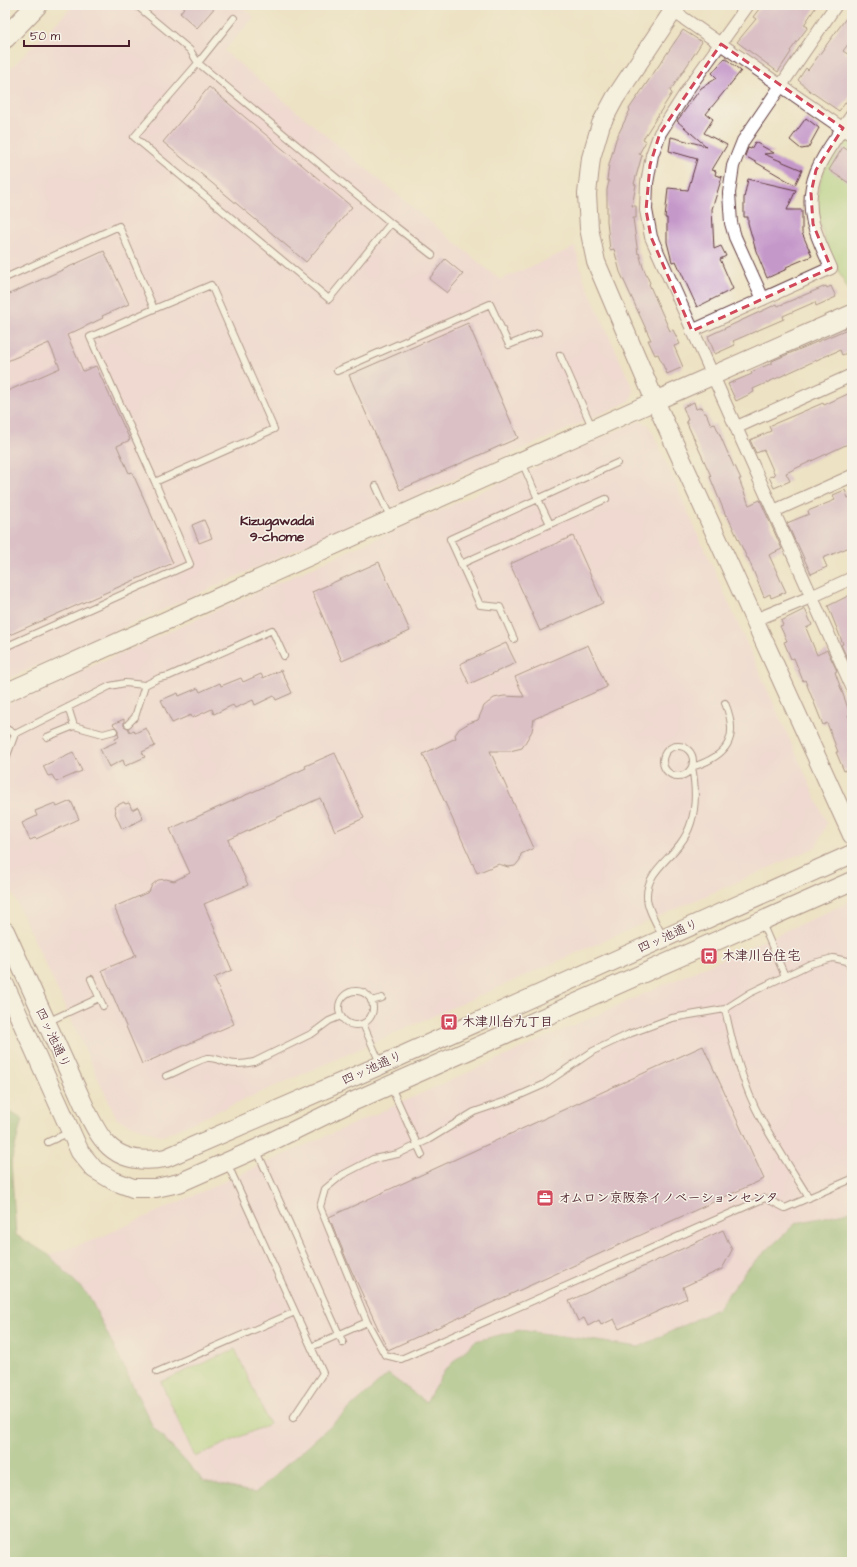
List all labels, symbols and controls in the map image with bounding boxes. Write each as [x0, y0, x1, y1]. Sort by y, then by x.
scale bar [24, 22, 129, 48]
text: 50 m [30, 28, 61, 45]
district label: Kizugawadai 9-chome [240, 511, 315, 547]
street label: 四ッ池通り [635, 915, 701, 957]
bus stop icon: 木津川台住宅 [699, 946, 719, 966]
place label: 木津川台住宅 [722, 947, 800, 965]
street label: 四ッ池通り [31, 1005, 75, 1071]
bus stop icon: 木津川台九丁目 [439, 1012, 459, 1032]
place label: 木津川台九丁目 [462, 1013, 553, 1031]
street label: 四ッ池通り [339, 1047, 405, 1089]
office icon: オムロン京阪奈イノベーションセンタ [535, 1188, 555, 1208]
place label: オムロン京阪奈イノベーションセンタ [558, 1189, 778, 1207]

